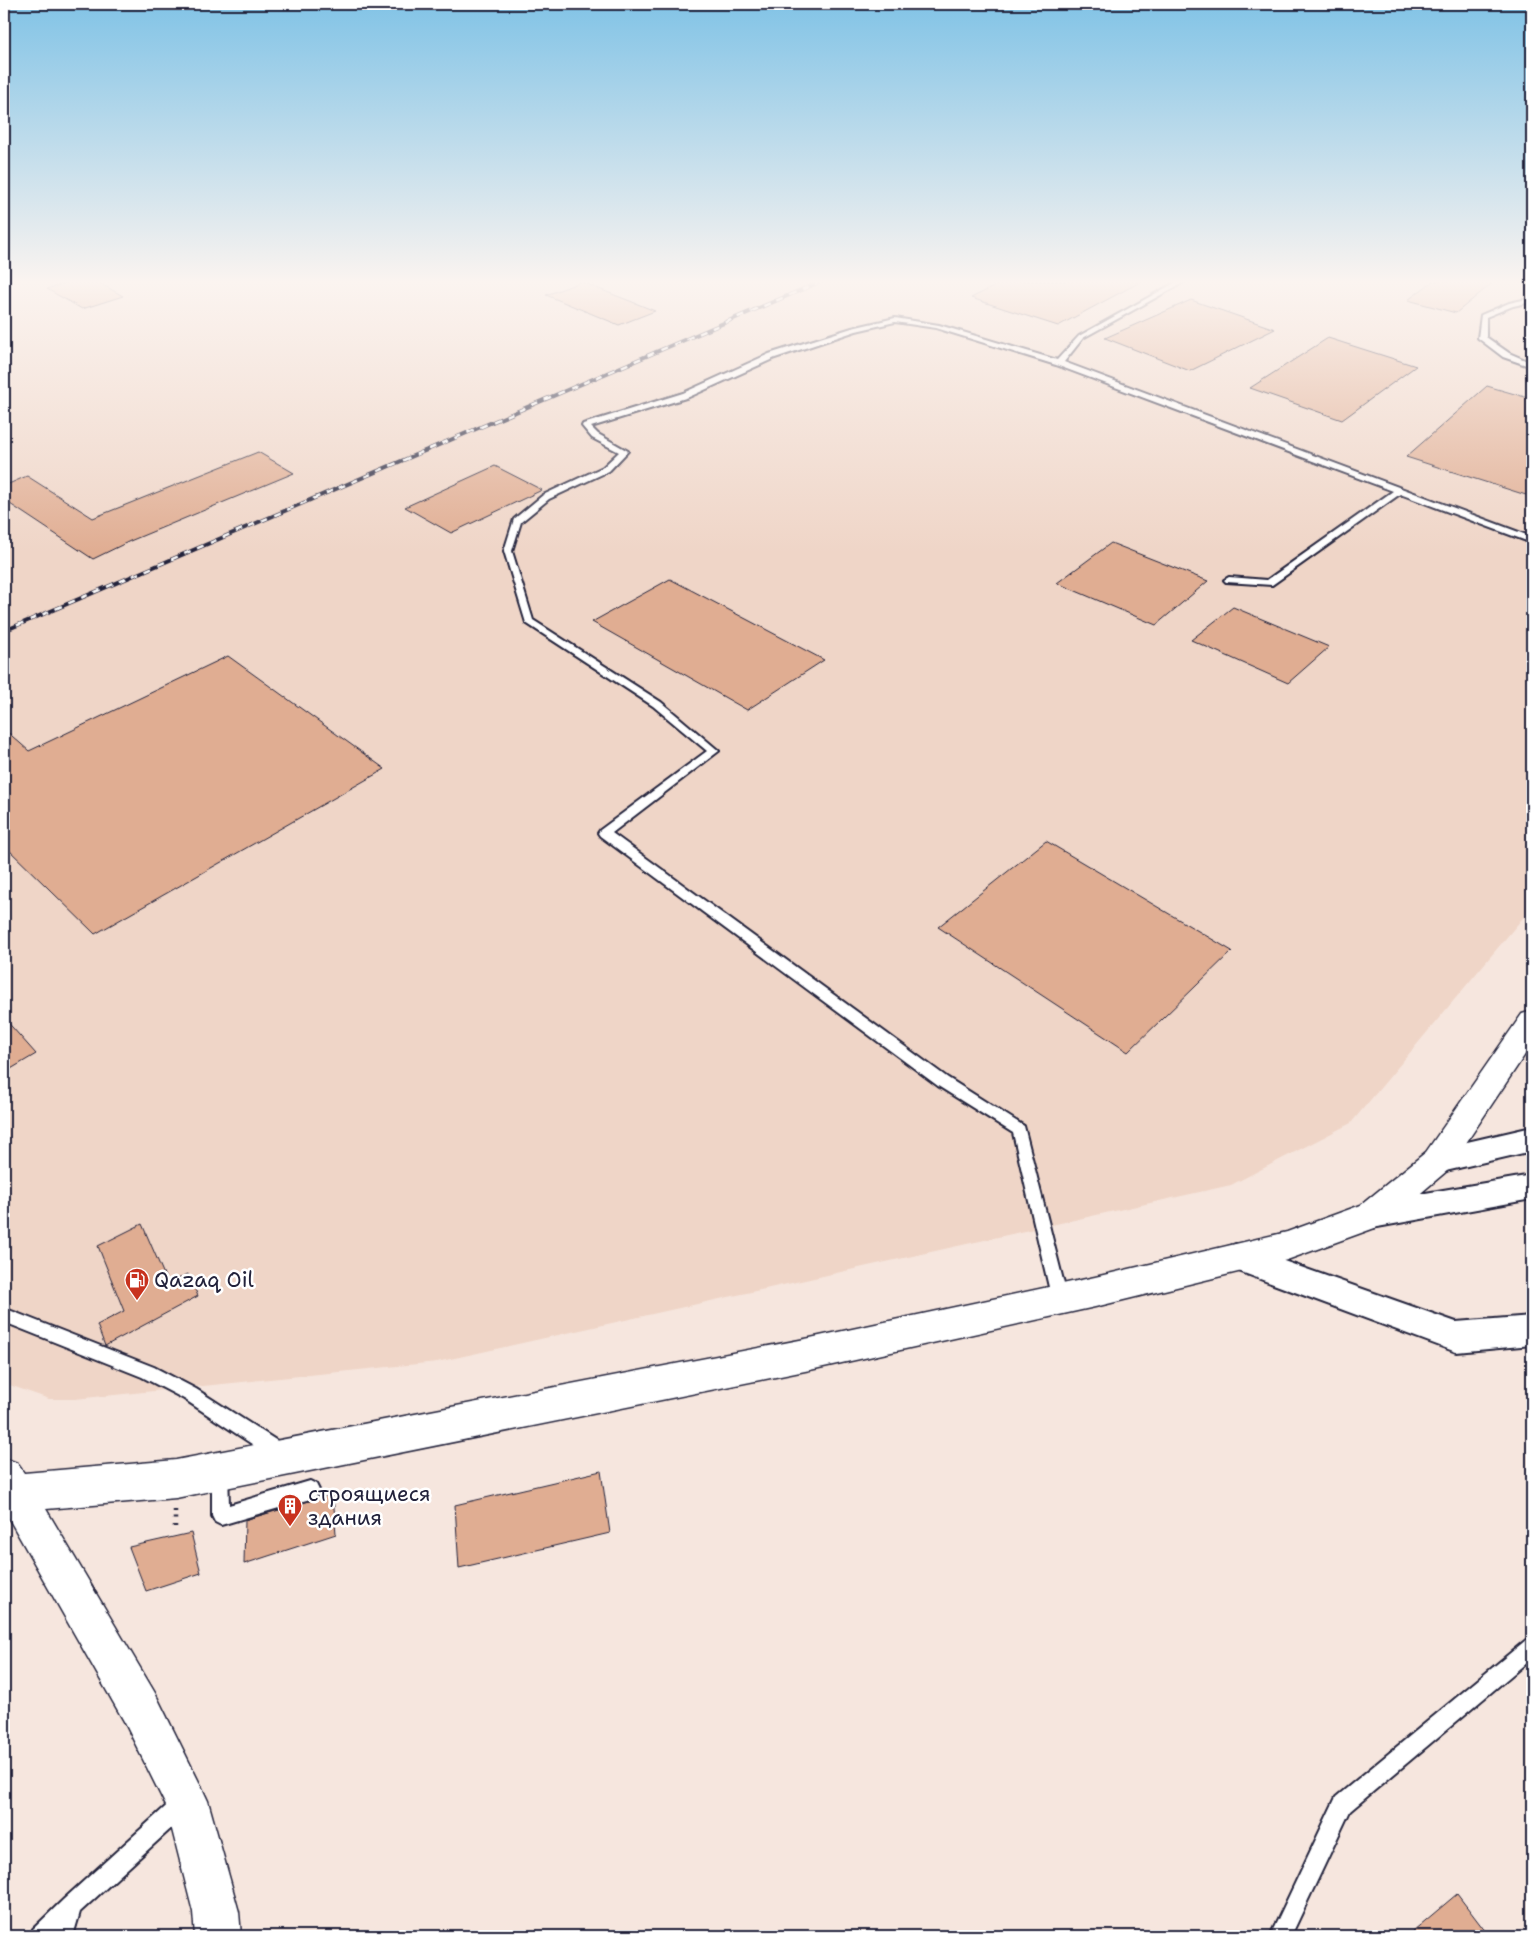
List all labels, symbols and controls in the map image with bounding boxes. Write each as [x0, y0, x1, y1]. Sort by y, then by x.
place label: Qazaq Oil [154, 1266, 255, 1294]
fuel station icon: Qazaq Oil [124, 1267, 150, 1301]
place label: строящиеся здания [308, 1480, 431, 1532]
building icon: строящиеся здания [277, 1493, 303, 1527]

